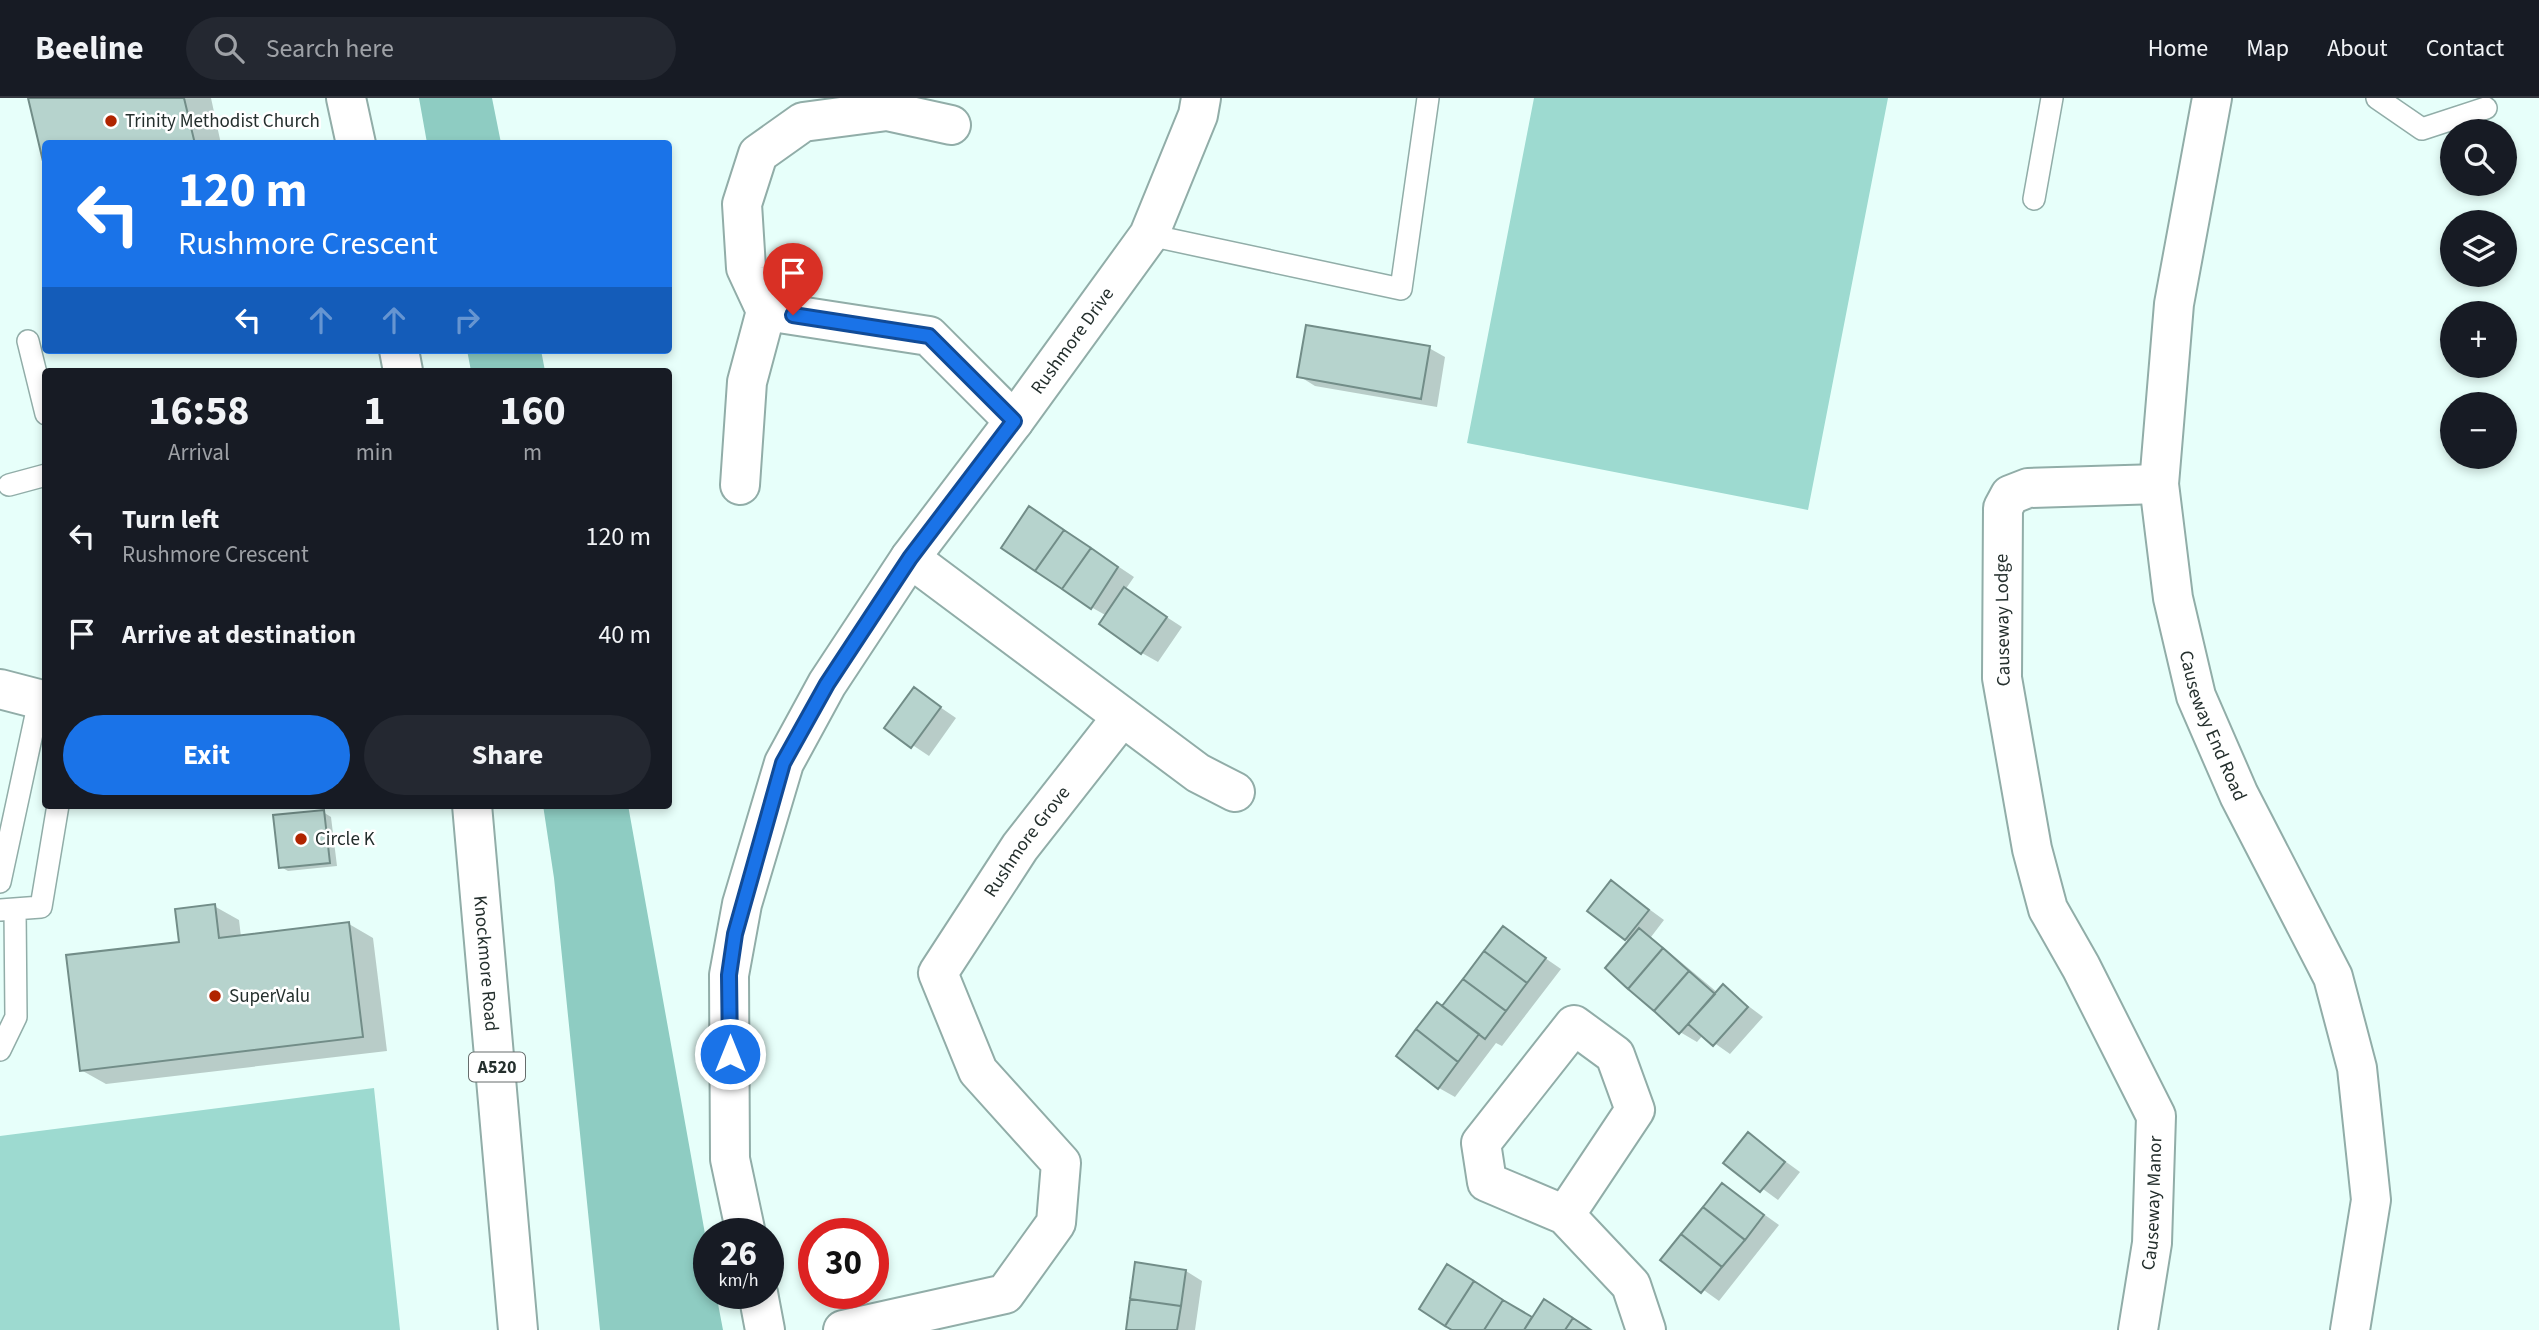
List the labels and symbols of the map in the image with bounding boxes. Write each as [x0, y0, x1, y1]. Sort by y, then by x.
place label: Trinity Methodist Church [125, 108, 320, 135]
marker: Trinity Methodist Church [103, 113, 119, 129]
pin [763, 243, 823, 315]
street label: Rushmore Drive [1024, 282, 1120, 400]
street label: Causeway Lodge [1988, 553, 2018, 687]
street label: Causeway End Road [2172, 648, 2253, 805]
street label: Rushmore Grove [977, 780, 1076, 903]
place label: Circle K [315, 826, 375, 853]
marker: Circle K [293, 831, 309, 847]
street label: Knockmore Road [466, 894, 505, 1032]
place label: SuperValu [229, 983, 310, 1010]
marker: SuperValu [207, 988, 223, 1004]
position arrow [693, 1017, 767, 1091]
road number: A520 [469, 1052, 525, 1082]
street label: Causeway Manor [2134, 1135, 2169, 1272]
speed limit sign: 30 [798, 1218, 889, 1309]

